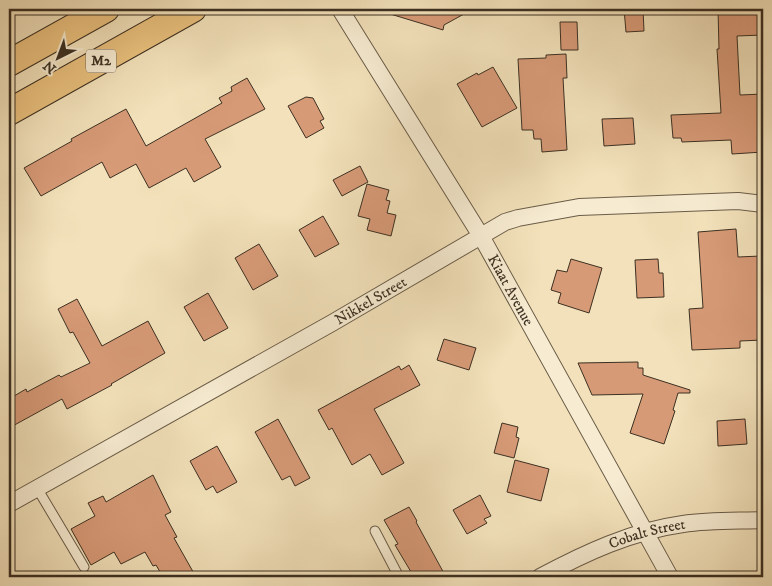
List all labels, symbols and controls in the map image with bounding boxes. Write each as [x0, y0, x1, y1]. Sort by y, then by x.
north arrow [32, 32, 82, 82]
road number: M2 [86, 49, 116, 72]
text: N [39, 56, 60, 77]
street label: Kiaat Avenue [484, 251, 538, 329]
street label: Nikkel Street [331, 272, 410, 329]
street label: Cobalt Street [606, 514, 687, 553]

